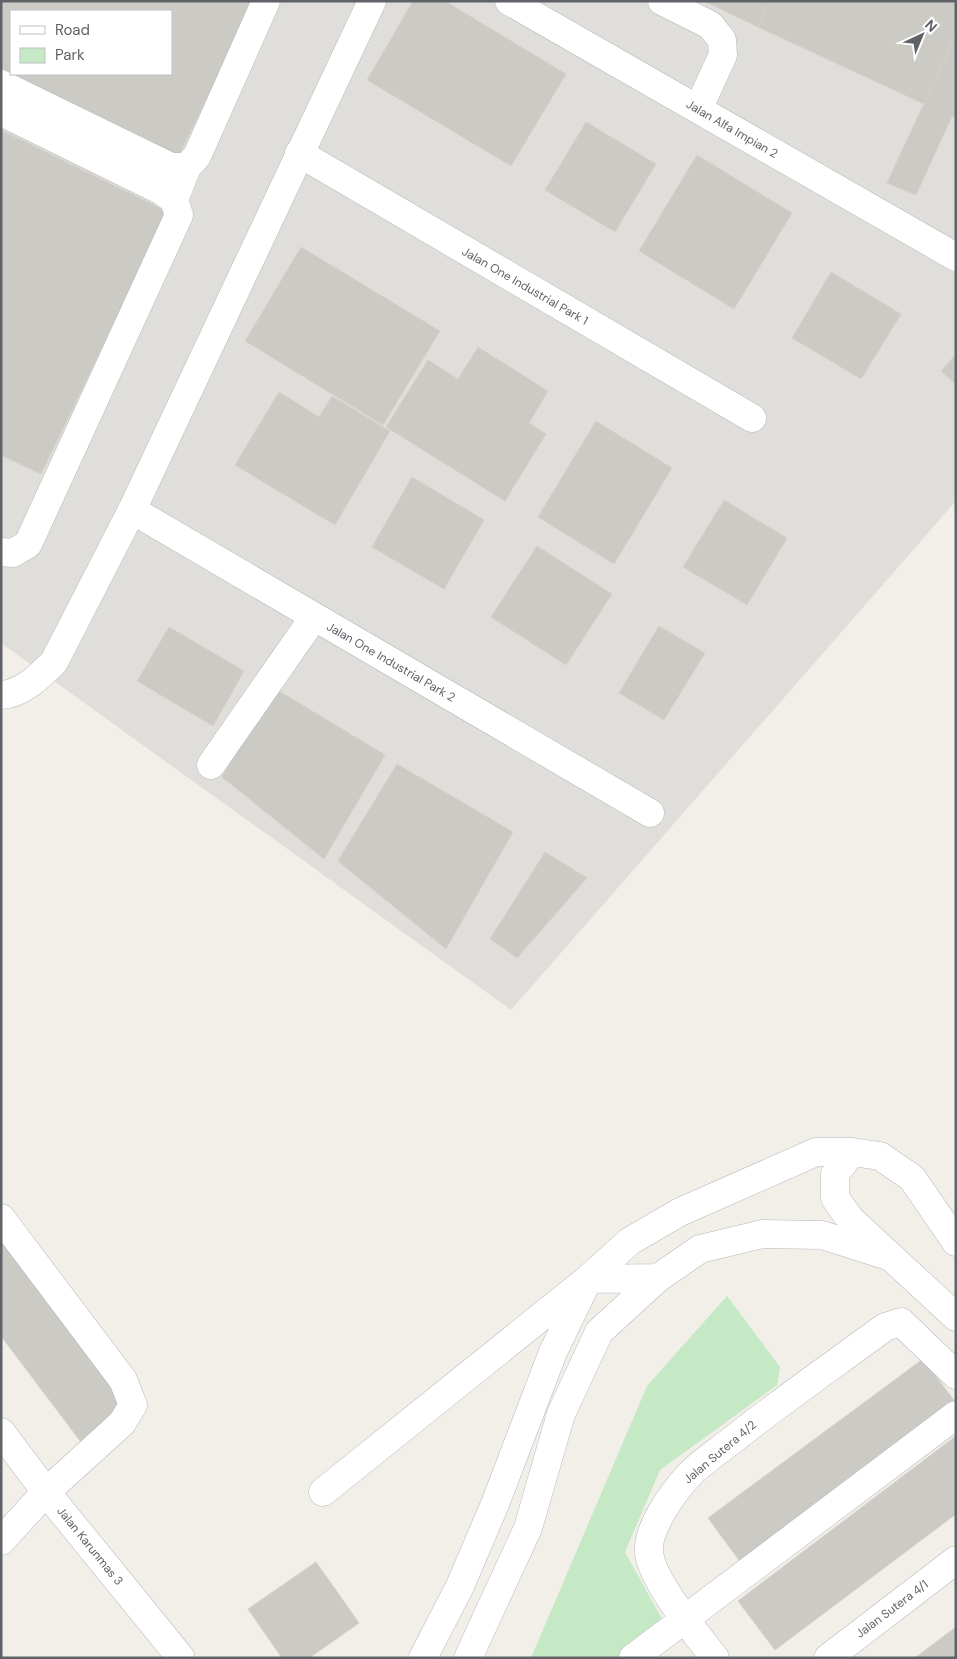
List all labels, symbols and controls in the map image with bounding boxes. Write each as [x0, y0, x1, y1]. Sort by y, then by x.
legend [10, 10, 172, 75]
north arrow [897, 10, 947, 60]
text: N [921, 16, 941, 36]
text: Road [55, 20, 90, 40]
text: Park [55, 45, 85, 65]
street label: Jalan Alfa Impian 2 [683, 96, 781, 162]
street label: Jalan One Industrial Park 1 [459, 243, 591, 329]
street label: Jalan One Industrial Park 2 [324, 619, 458, 705]
street label: Jalan Sutera 4/2 [680, 1417, 760, 1487]
street label: Jalan Karunmas 3 [53, 1503, 127, 1589]
street label: Jalan Sutera 4/1 [852, 1576, 932, 1642]

